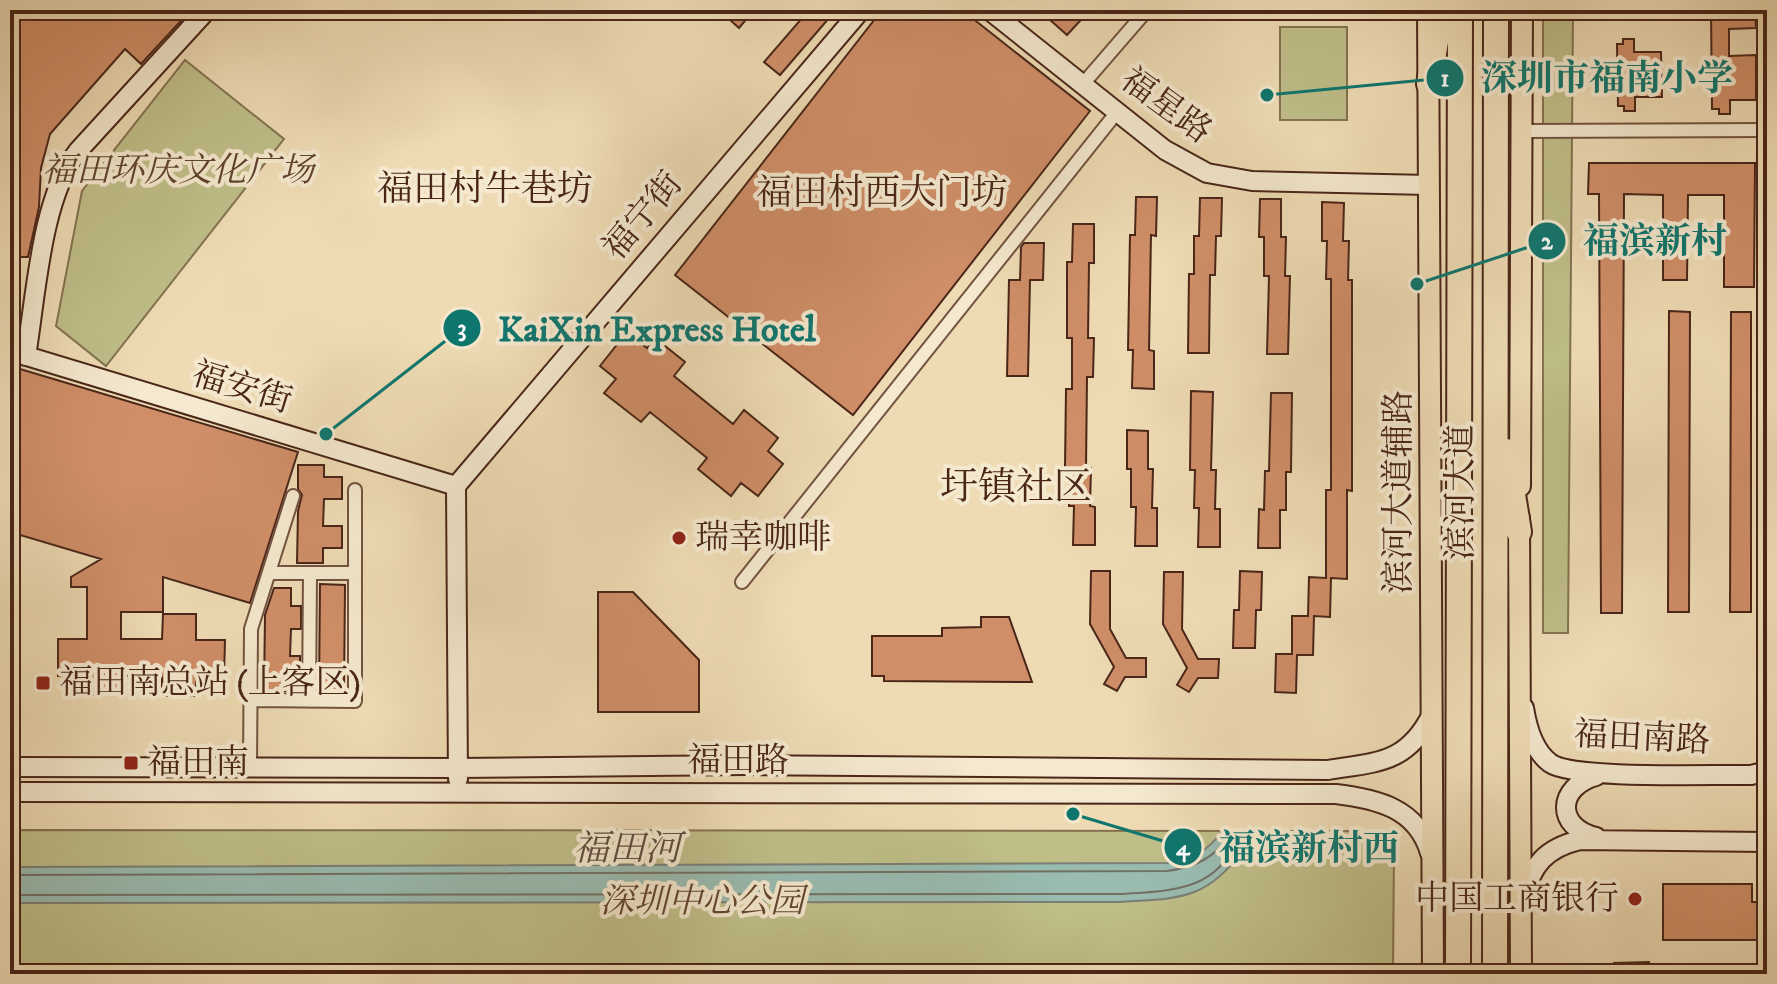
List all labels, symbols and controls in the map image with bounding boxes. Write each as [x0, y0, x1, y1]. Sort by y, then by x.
callout: 深圳市福南小学 [1425, 48, 1749, 108]
text: 深圳市福南小学 [1481, 57, 1733, 102]
street label: 福星路 [1112, 59, 1220, 153]
text: 1 [1441, 64, 1450, 94]
park label: 福田环庆文化广场 [42, 150, 317, 192]
street label: 福宁街 [594, 163, 692, 269]
district label: 福田村牛巷坊 [377, 167, 593, 212]
district label: 福田村西大门坊 [756, 171, 1008, 216]
callout: 福滨新村 [1527, 211, 1743, 271]
text: 福滨新村 [1583, 220, 1727, 265]
text: 2 [1541, 227, 1554, 257]
callout: KaiXin Express Hotel [442, 298, 832, 358]
text: KaiXin Express Hotel [498, 308, 817, 353]
text: 3 [458, 314, 467, 344]
street label: 福安街 [187, 353, 297, 423]
street label: 滨河大道辅路 [1378, 390, 1420, 594]
street label: 滨河大道 [1440, 424, 1482, 560]
district label: 圩镇社区 [940, 464, 1092, 512]
place label: 瑞幸咖啡 [695, 517, 831, 559]
marker: 瑞幸咖啡 [670, 529, 688, 547]
place label: 福田南总站 (上客区) [59, 662, 361, 704]
marker: 福田南总站 (上客区) [34, 674, 52, 692]
street label: 福田南路 [1573, 713, 1711, 763]
street label: 福田路 [687, 740, 789, 782]
place label: 福田南 [147, 742, 249, 784]
marker: 福田南 [122, 754, 140, 772]
callout: 福滨新村西 [1163, 817, 1415, 877]
water label: 福田河 [573, 827, 687, 872]
text: 福滨新村西 [1219, 827, 1399, 872]
text: 4 [1176, 833, 1191, 863]
place label: 中国工商银行 [1415, 878, 1619, 920]
park label: 深圳中心公园 [600, 881, 809, 923]
marker: 中国工商银行 [1626, 890, 1644, 908]

